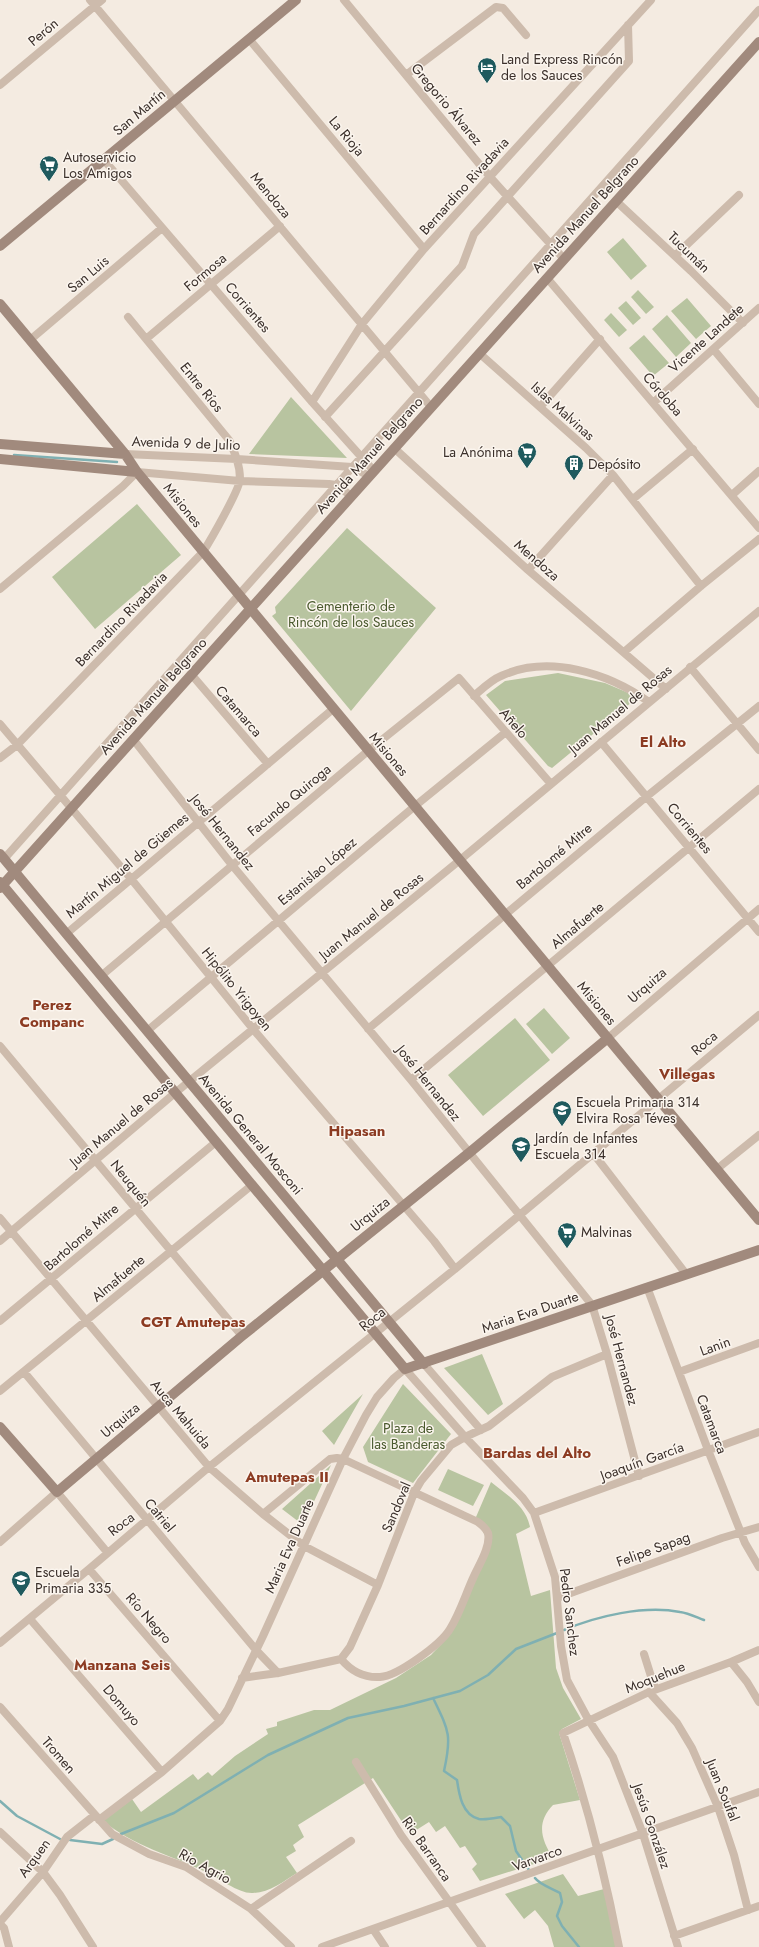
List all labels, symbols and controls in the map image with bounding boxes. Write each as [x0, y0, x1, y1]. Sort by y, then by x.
street label: Perón [24, 13, 62, 51]
place label: Land Express Rincón de los Sauces [501, 49, 623, 85]
hotel icon: Land Express Rincón de los Sauces [476, 56, 498, 84]
street label: Gregorio Álvarez [407, 59, 488, 150]
street label: San Martín [108, 84, 170, 140]
street label: La Rioja [324, 112, 370, 160]
street label: Bernardino Rivadavia [415, 133, 513, 239]
place label: Autoservicio Los Amigos [63, 147, 137, 183]
street label: Avenida Manuel Belgrano [527, 151, 643, 277]
supermarket icon: Autoservicio Los Amigos [38, 154, 60, 182]
street label: Mendoza [246, 168, 296, 222]
street label: Tucumán [663, 227, 715, 277]
street label: Formosa [179, 248, 231, 296]
street label: San Luis [63, 250, 113, 297]
street label: Corrientes [220, 277, 276, 337]
street label: Vicente Landete [664, 299, 748, 377]
street label: Entre Ríos [176, 358, 229, 417]
street label: Córdoba [638, 368, 688, 420]
street label: Islas Malvinas [527, 377, 600, 445]
street label: Avenida Manuel Belgrano [311, 392, 427, 518]
street label: Avenida 9 de Julio [131, 431, 241, 455]
supermarket icon: La Anónima [516, 441, 538, 469]
place label: La Anónima [443, 442, 513, 462]
building icon: Depósito [563, 453, 585, 481]
place label: Depósito [588, 454, 641, 474]
street label: Misiones [159, 478, 207, 532]
street label: Mendoza [510, 535, 564, 585]
street label: Bernardino Rivadavia [70, 567, 172, 671]
park label: Cementerio de Rincón de los Sauces [288, 596, 414, 632]
street label: Avenida Manuel Belgrano [95, 633, 211, 759]
street label: Juan Manuel de Rosas [563, 660, 676, 760]
street label: Catamarca [211, 681, 267, 741]
street label: Añelo [495, 703, 533, 743]
street label: Misiones [365, 728, 414, 781]
district label: El Alto [640, 731, 686, 753]
street label: Facundo Quiroga [243, 759, 335, 841]
street label: José Hernandez [185, 788, 260, 875]
street label: Corrientes [663, 798, 718, 858]
street label: Martín Miguel de Güemes [61, 807, 193, 922]
street label: Bartolomé Mitre [512, 818, 596, 894]
street label: Estanislao López [273, 832, 361, 910]
street label: Juan Manuel de Rosas [313, 867, 428, 966]
street label: Almafuerte [546, 897, 608, 953]
street label: Hipólito Yrigoyen [197, 943, 277, 1035]
street label: Urquiza [623, 963, 671, 1007]
street label: Misiones [573, 977, 622, 1030]
district label: Perez Companc [19, 994, 85, 1033]
street label: Roca [686, 1026, 722, 1060]
street label: José Hernandez [391, 1039, 466, 1126]
district label: Villegas [658, 1063, 715, 1085]
street label: Avenida General Mosconi [194, 1069, 308, 1199]
street label: Juan Manuel de Rosas [64, 1073, 177, 1173]
place label: Escuela Primaria 314 Elvira Rosa Téves [576, 1092, 700, 1128]
school or university icon: Escuela Primaria 314 Elvira Rosa Téves [551, 1099, 573, 1127]
district label: Hipasan [329, 1120, 385, 1142]
place label: Jardín de Infantes Escuela 314 [533, 1128, 638, 1164]
school or university icon: Jardín de Infantes Escuela 314 [510, 1135, 532, 1163]
street label: Neuquén [106, 1155, 156, 1211]
street label: Urquiza [346, 1192, 394, 1236]
street label: Bartolomé Mitre [39, 1199, 123, 1275]
supermarket icon: Malvinas [556, 1221, 578, 1249]
place label: Malvinas [581, 1222, 632, 1242]
street label: Almafuerte [87, 1250, 149, 1306]
street label: Maria Eva Duarte [479, 1286, 581, 1338]
street label: Roca [354, 1302, 390, 1336]
district label: CGT Amutepas [141, 1311, 246, 1333]
street label: José Hernandez [600, 1311, 644, 1408]
street label: Lanin [697, 1331, 733, 1361]
street label: Auca Mahuida [146, 1375, 216, 1453]
street label: Catamarca [692, 1391, 732, 1457]
street label: Urquiza [96, 1398, 144, 1442]
park label: Plaza de las Banderas [371, 1418, 445, 1454]
street label: Joaquín García [596, 1437, 687, 1486]
district label: Bardas del Alto [483, 1442, 591, 1464]
district label: Amutepas II [244, 1466, 329, 1488]
street label: Sandoval [376, 1479, 416, 1535]
street label: Catriel [140, 1494, 180, 1536]
street label: Maria Eva Duarte [259, 1496, 319, 1596]
street label: Roca [103, 1507, 139, 1541]
street label: Felipe Sapag [613, 1526, 693, 1572]
place label: Escuela Primaria 335 [35, 1562, 111, 1598]
street label: Pedro Sanchez [555, 1567, 585, 1657]
school or university icon: Escuela Primaria 335 [10, 1569, 32, 1597]
street label: Río Negro [121, 1588, 177, 1648]
district label: Manzana Seis [74, 1654, 170, 1676]
street label: Moquehue [622, 1656, 688, 1698]
street label: Domuyo [98, 1680, 146, 1730]
street label: Tromen [37, 1732, 81, 1778]
street label: Juan Soufal [701, 1754, 745, 1824]
street label: Jesús González [627, 1779, 676, 1872]
street label: Rio Barranca [397, 1813, 457, 1885]
street label: Arquen [13, 1834, 55, 1882]
street label: Varvarco [509, 1840, 565, 1876]
street label: Rio Agrio [175, 1844, 235, 1889]

